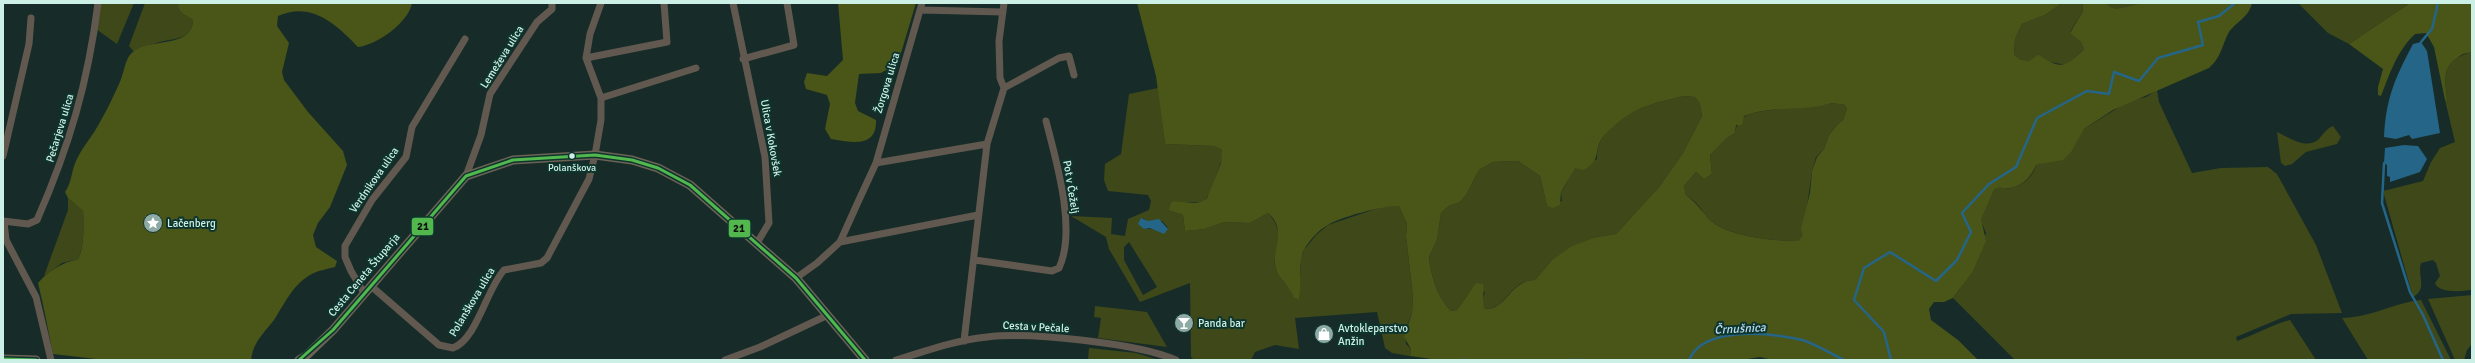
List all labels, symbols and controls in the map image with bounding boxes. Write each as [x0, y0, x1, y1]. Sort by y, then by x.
street label: Lemeževa ulica [478, 23, 527, 91]
street label: Žorgova ulica [871, 50, 903, 115]
street label: Pečarjeva ulica [43, 92, 77, 164]
street label: Ulica v Kokovšek [758, 98, 784, 178]
street label: Verdnikova ulica [347, 144, 402, 215]
marker: Polanškova [567, 151, 577, 161]
street label: Pot v Čeželj [1060, 159, 1083, 215]
place label: Polanškova [548, 162, 596, 174]
place icon: Lačenberg [142, 212, 164, 234]
place label: Lačenberg [167, 217, 216, 230]
line badge: 21 [411, 217, 434, 236]
line badge: 21 [728, 219, 751, 238]
text: 21 [417, 220, 429, 233]
text: 21 [733, 222, 745, 235]
street label: Cesta Ceneta Štuparja [325, 230, 403, 319]
street label: Polanškova ulica [446, 265, 498, 339]
bar icon: Panda bar [1173, 312, 1195, 334]
place label: Panda bar [1198, 317, 1245, 330]
street label: Cesta v Pečale [1002, 319, 1070, 335]
water label: Črnušnica [1714, 320, 1767, 338]
place label: Avtokleparstvo Anžin [1338, 322, 1408, 348]
shop icon: Avtokleparstvo Anžin [1313, 323, 1335, 345]

